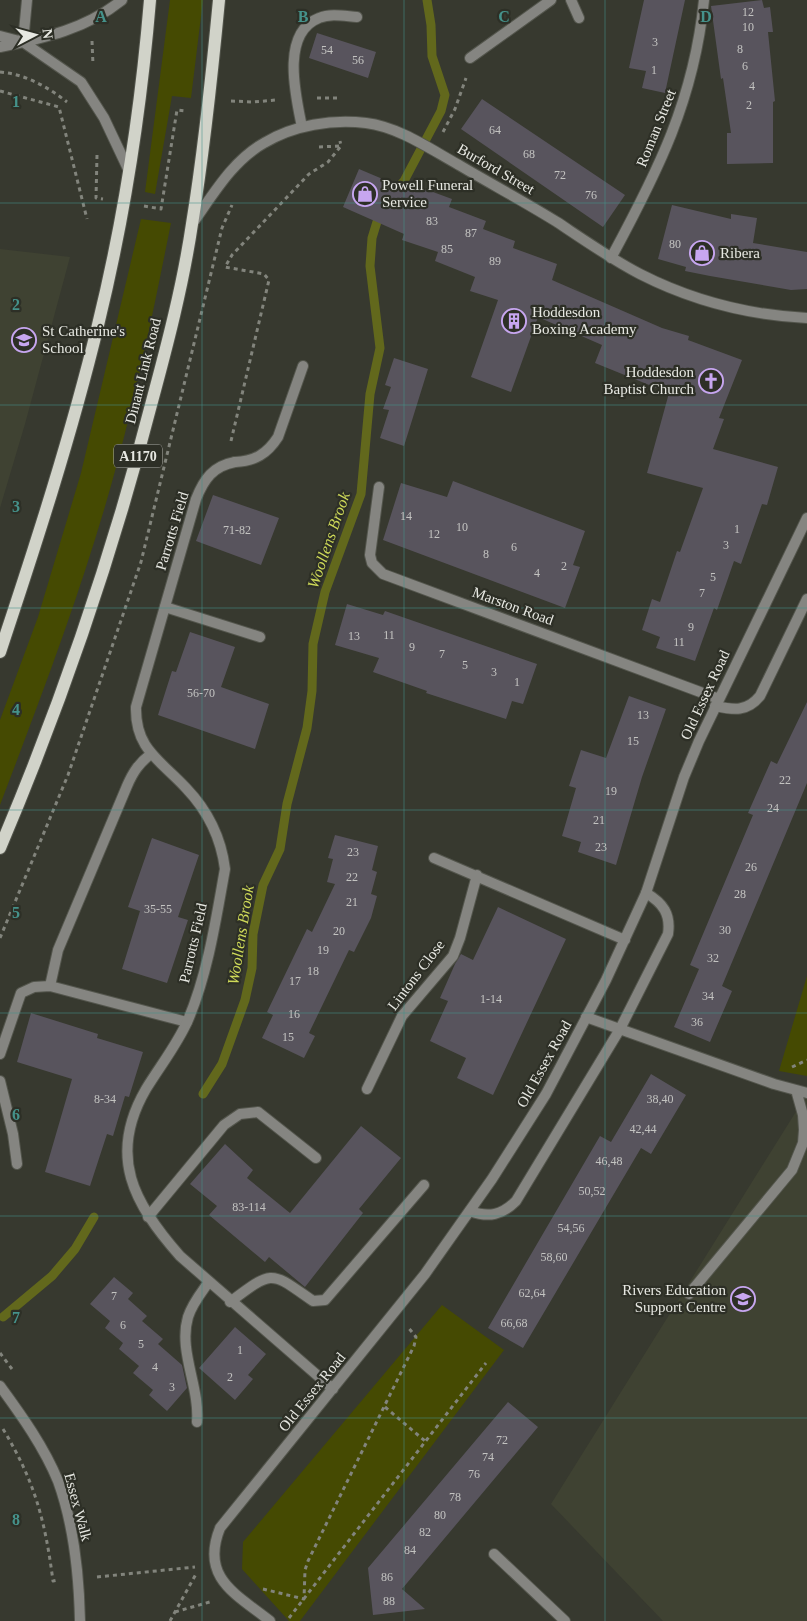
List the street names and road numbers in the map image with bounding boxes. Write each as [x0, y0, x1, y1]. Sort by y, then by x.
street label: Roman Street [633, 86, 679, 169]
street label: Burford Street [455, 141, 538, 198]
street label: Dinant Link Road [122, 316, 164, 425]
road number: A1170 [114, 444, 162, 468]
street label: Parrotts Field [152, 489, 192, 572]
street label: Marston Road [470, 584, 556, 628]
street label: Old Essex Road [677, 647, 733, 742]
street label: Parrotts Field [176, 901, 210, 984]
street label: Lintons Close [384, 936, 448, 1013]
street label: Old Essex Road [514, 1017, 575, 1110]
street label: Old Essex Road [275, 1349, 349, 1435]
street label: Essex Walk [61, 1471, 95, 1543]

